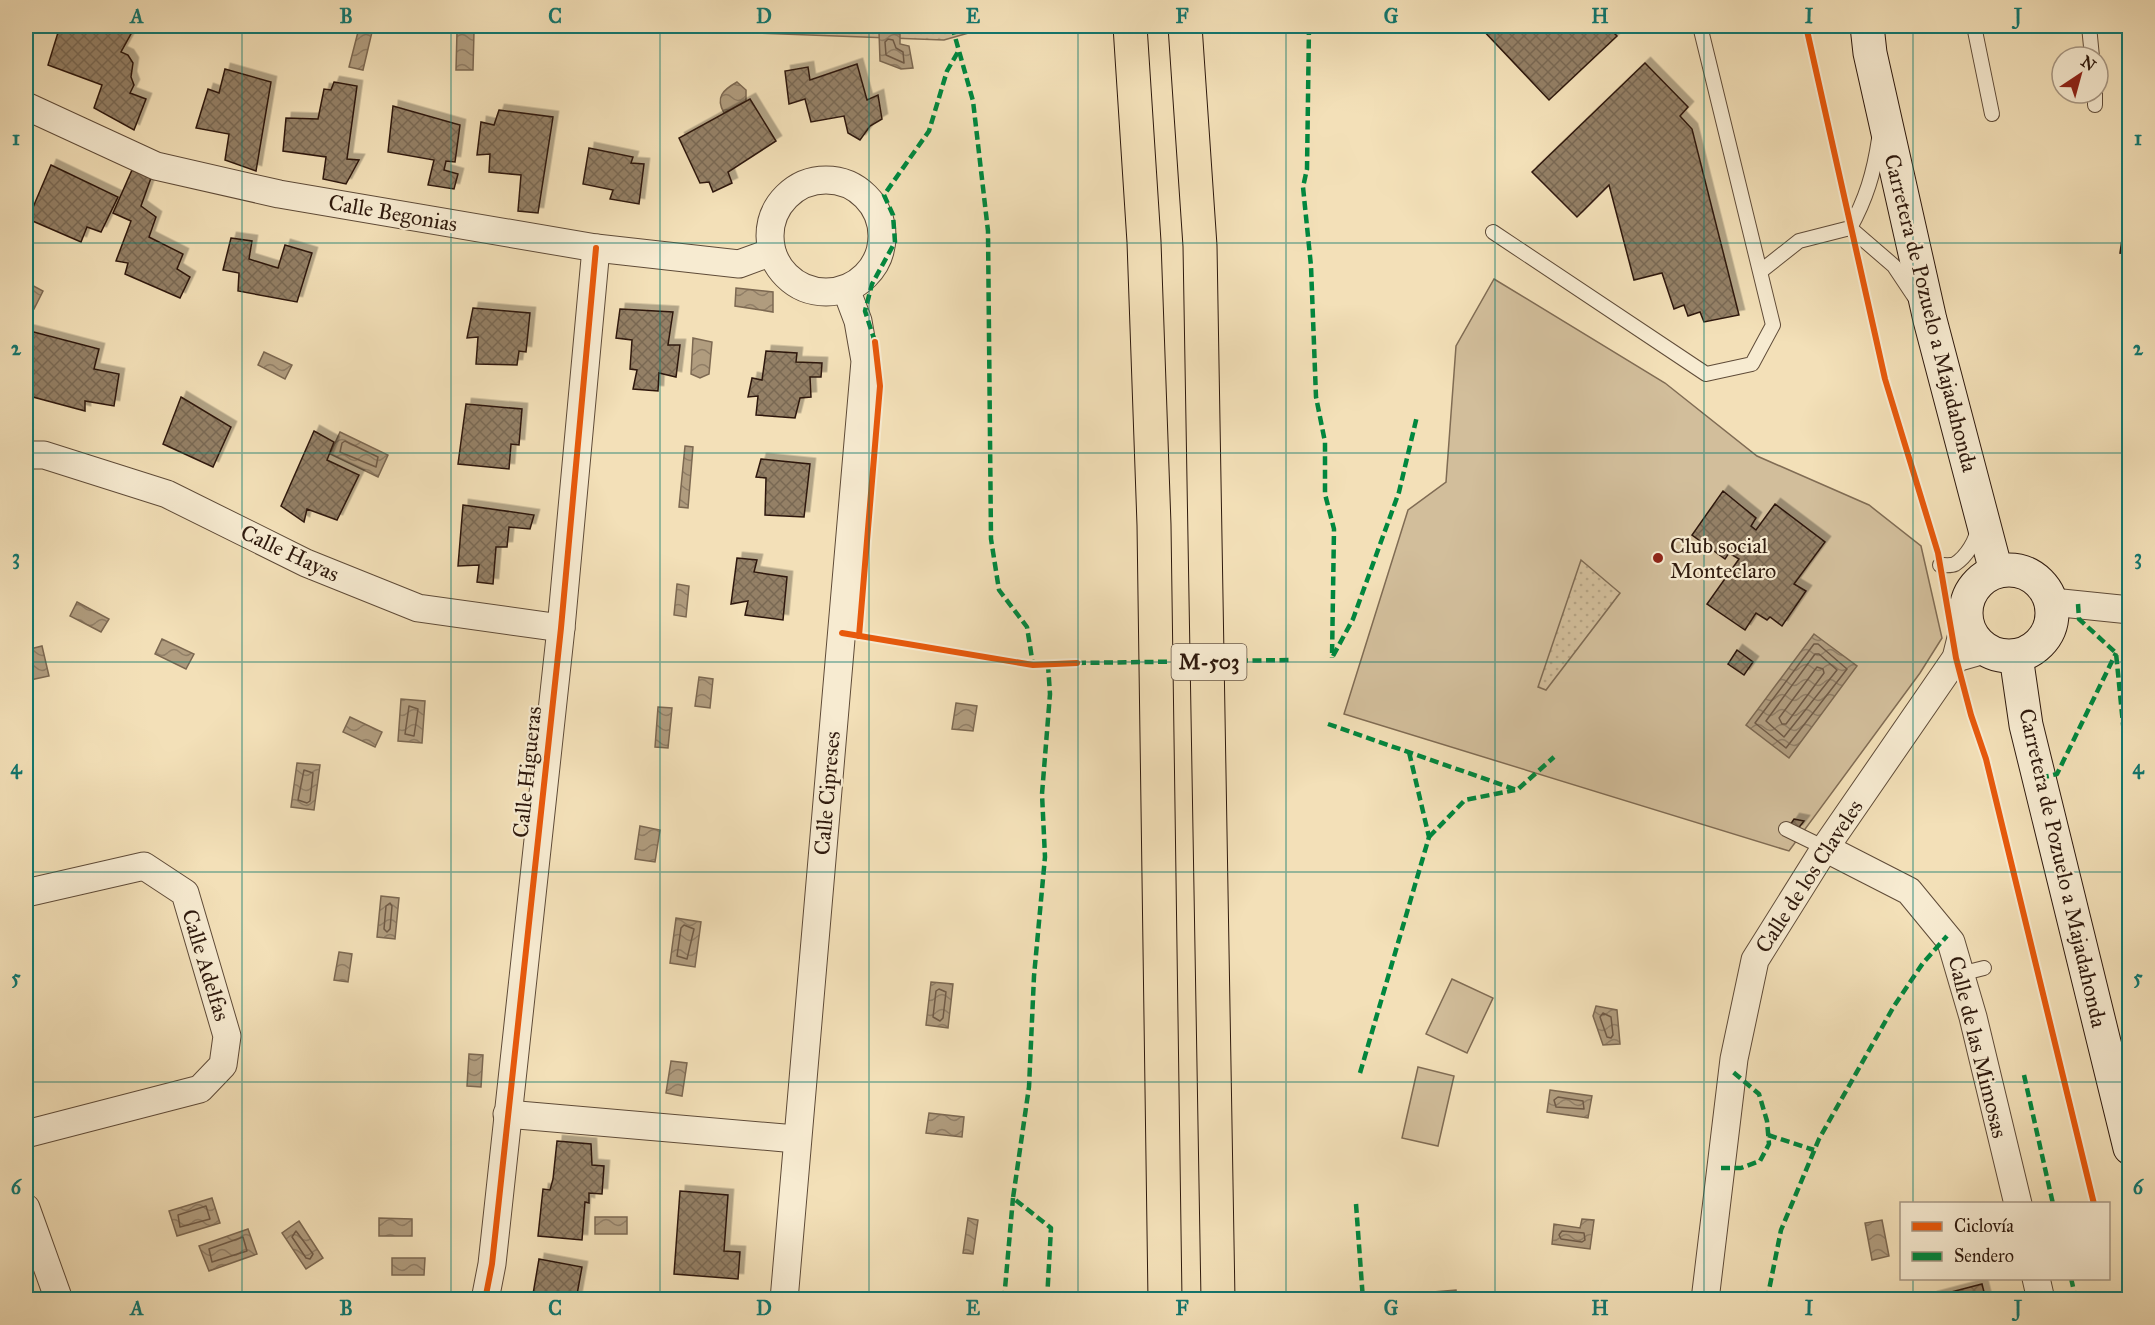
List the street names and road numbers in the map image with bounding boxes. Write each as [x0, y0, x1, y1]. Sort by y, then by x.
street label: Carretera de Pozuelo a Majadahonda [1878, 151, 1984, 476]
street label: Calle Begonias [326, 188, 460, 238]
street label: Calle Hayas [236, 518, 344, 588]
road number: M-503 [1172, 644, 1246, 680]
street label: Calle Higueras [507, 705, 547, 839]
street label: Carretera de Pozuelo a Majadahonda [2013, 706, 2113, 1031]
street label: Calle Cipreses [808, 730, 846, 856]
street label: Calle de los Claveles [1749, 794, 1869, 958]
street label: Calle Adelfas [176, 906, 236, 1024]
street label: Calle de las Mimosas [1942, 953, 2014, 1141]

